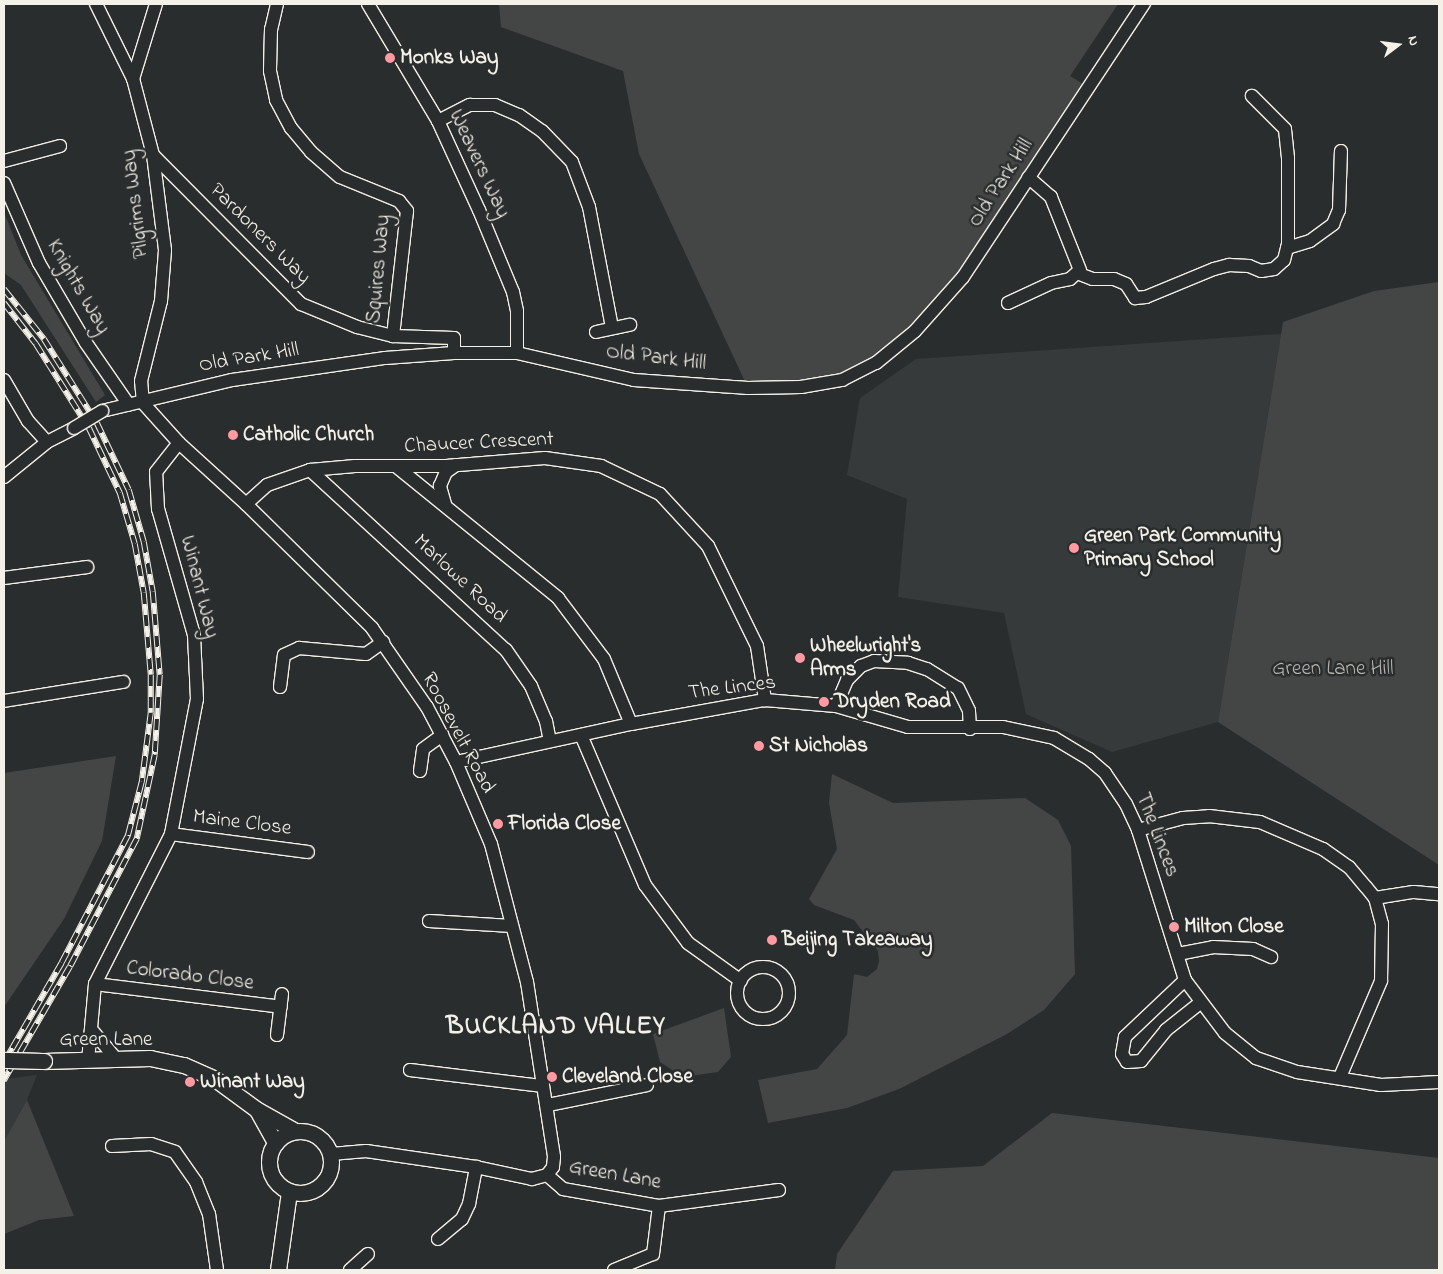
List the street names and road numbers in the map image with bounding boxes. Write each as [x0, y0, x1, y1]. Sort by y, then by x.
street label: Weavers Way [443, 106, 515, 222]
street label: Old Park Hill [963, 134, 1039, 232]
street label: Pilgrims Way [117, 148, 155, 260]
street label: Pardoners Way [204, 178, 316, 290]
street label: Squires Way [362, 214, 396, 324]
street label: Knights Way [41, 235, 115, 339]
street label: Old Park Hill [197, 338, 301, 378]
street label: Old Park Hill [605, 339, 707, 377]
street label: Chaucer Crescent [404, 427, 554, 459]
street label: Marlowe Road [408, 529, 512, 629]
street label: Winant Way [174, 533, 224, 641]
street label: Roosevelt Road [416, 668, 500, 798]
street label: The Linces [687, 670, 777, 706]
street label: The Linces [1129, 789, 1185, 881]
street label: Maine Close [191, 804, 293, 842]
street label: Colorado Close [125, 956, 255, 996]
street label: Green Lane [60, 1027, 152, 1053]
street label: Green Lane [567, 1155, 663, 1195]

